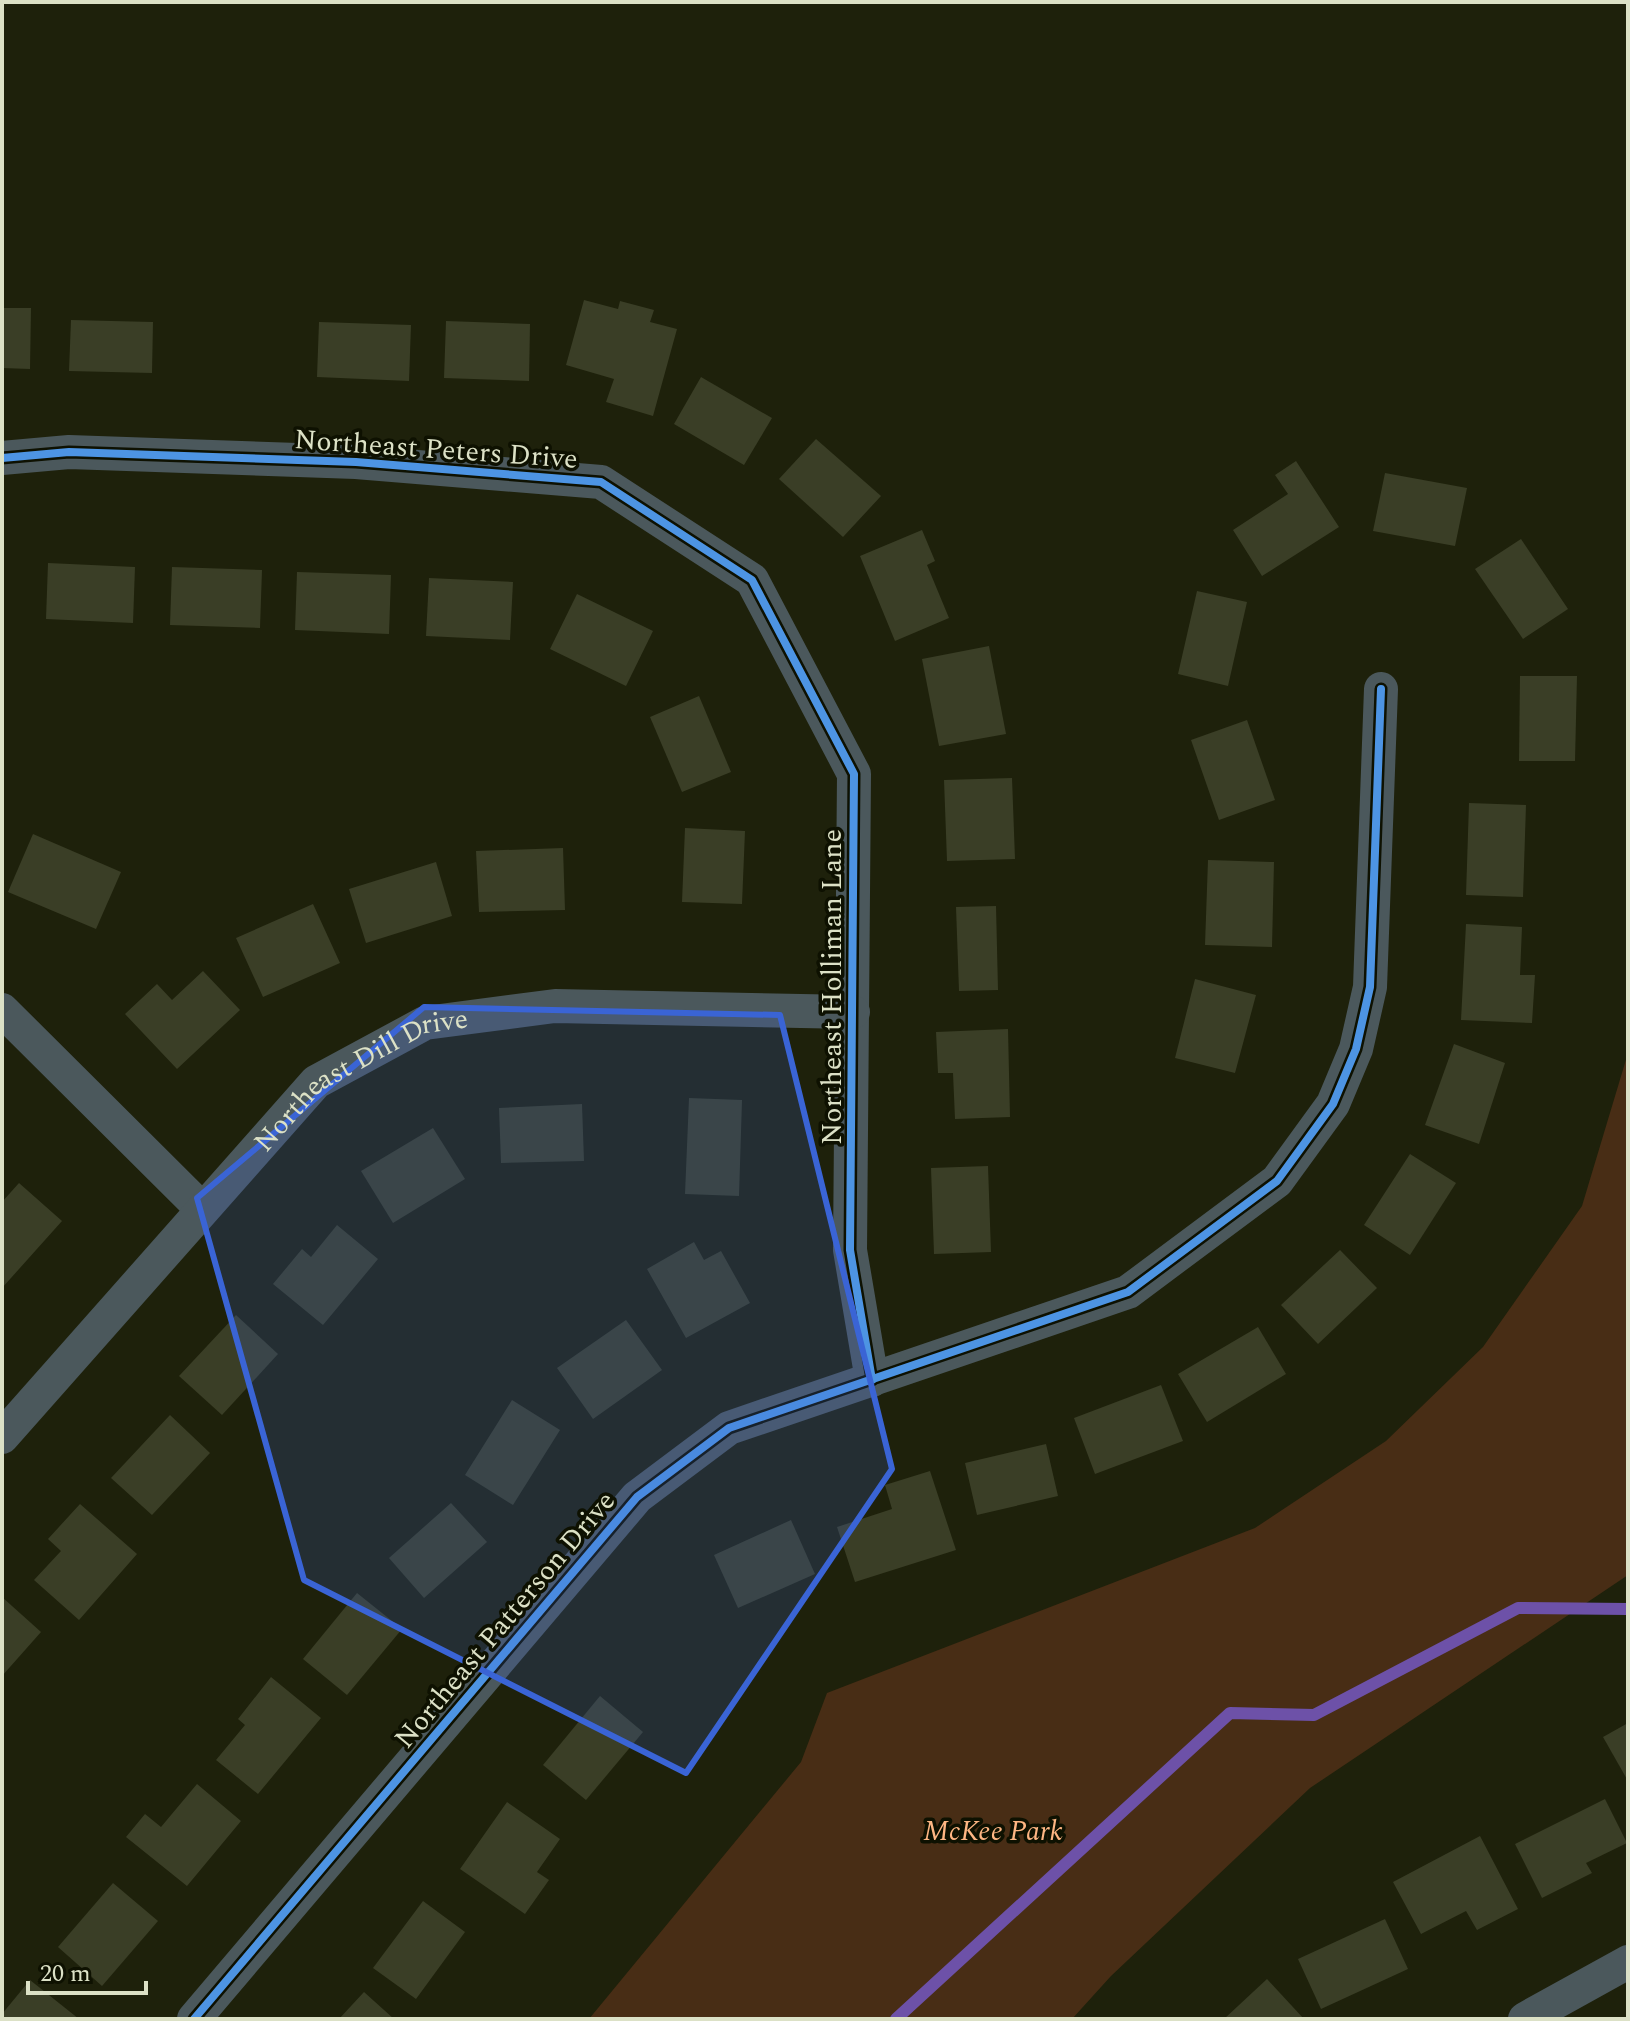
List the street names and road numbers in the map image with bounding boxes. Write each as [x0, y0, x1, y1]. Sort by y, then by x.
street label: Northeast Peters Drive [293, 418, 579, 481]
street label: Northeast Holliman Lane [811, 829, 854, 1145]
street label: Northeast Dill Drive [244, 998, 471, 1162]
street label: Northeast Patterson Drive [384, 1481, 626, 1758]

